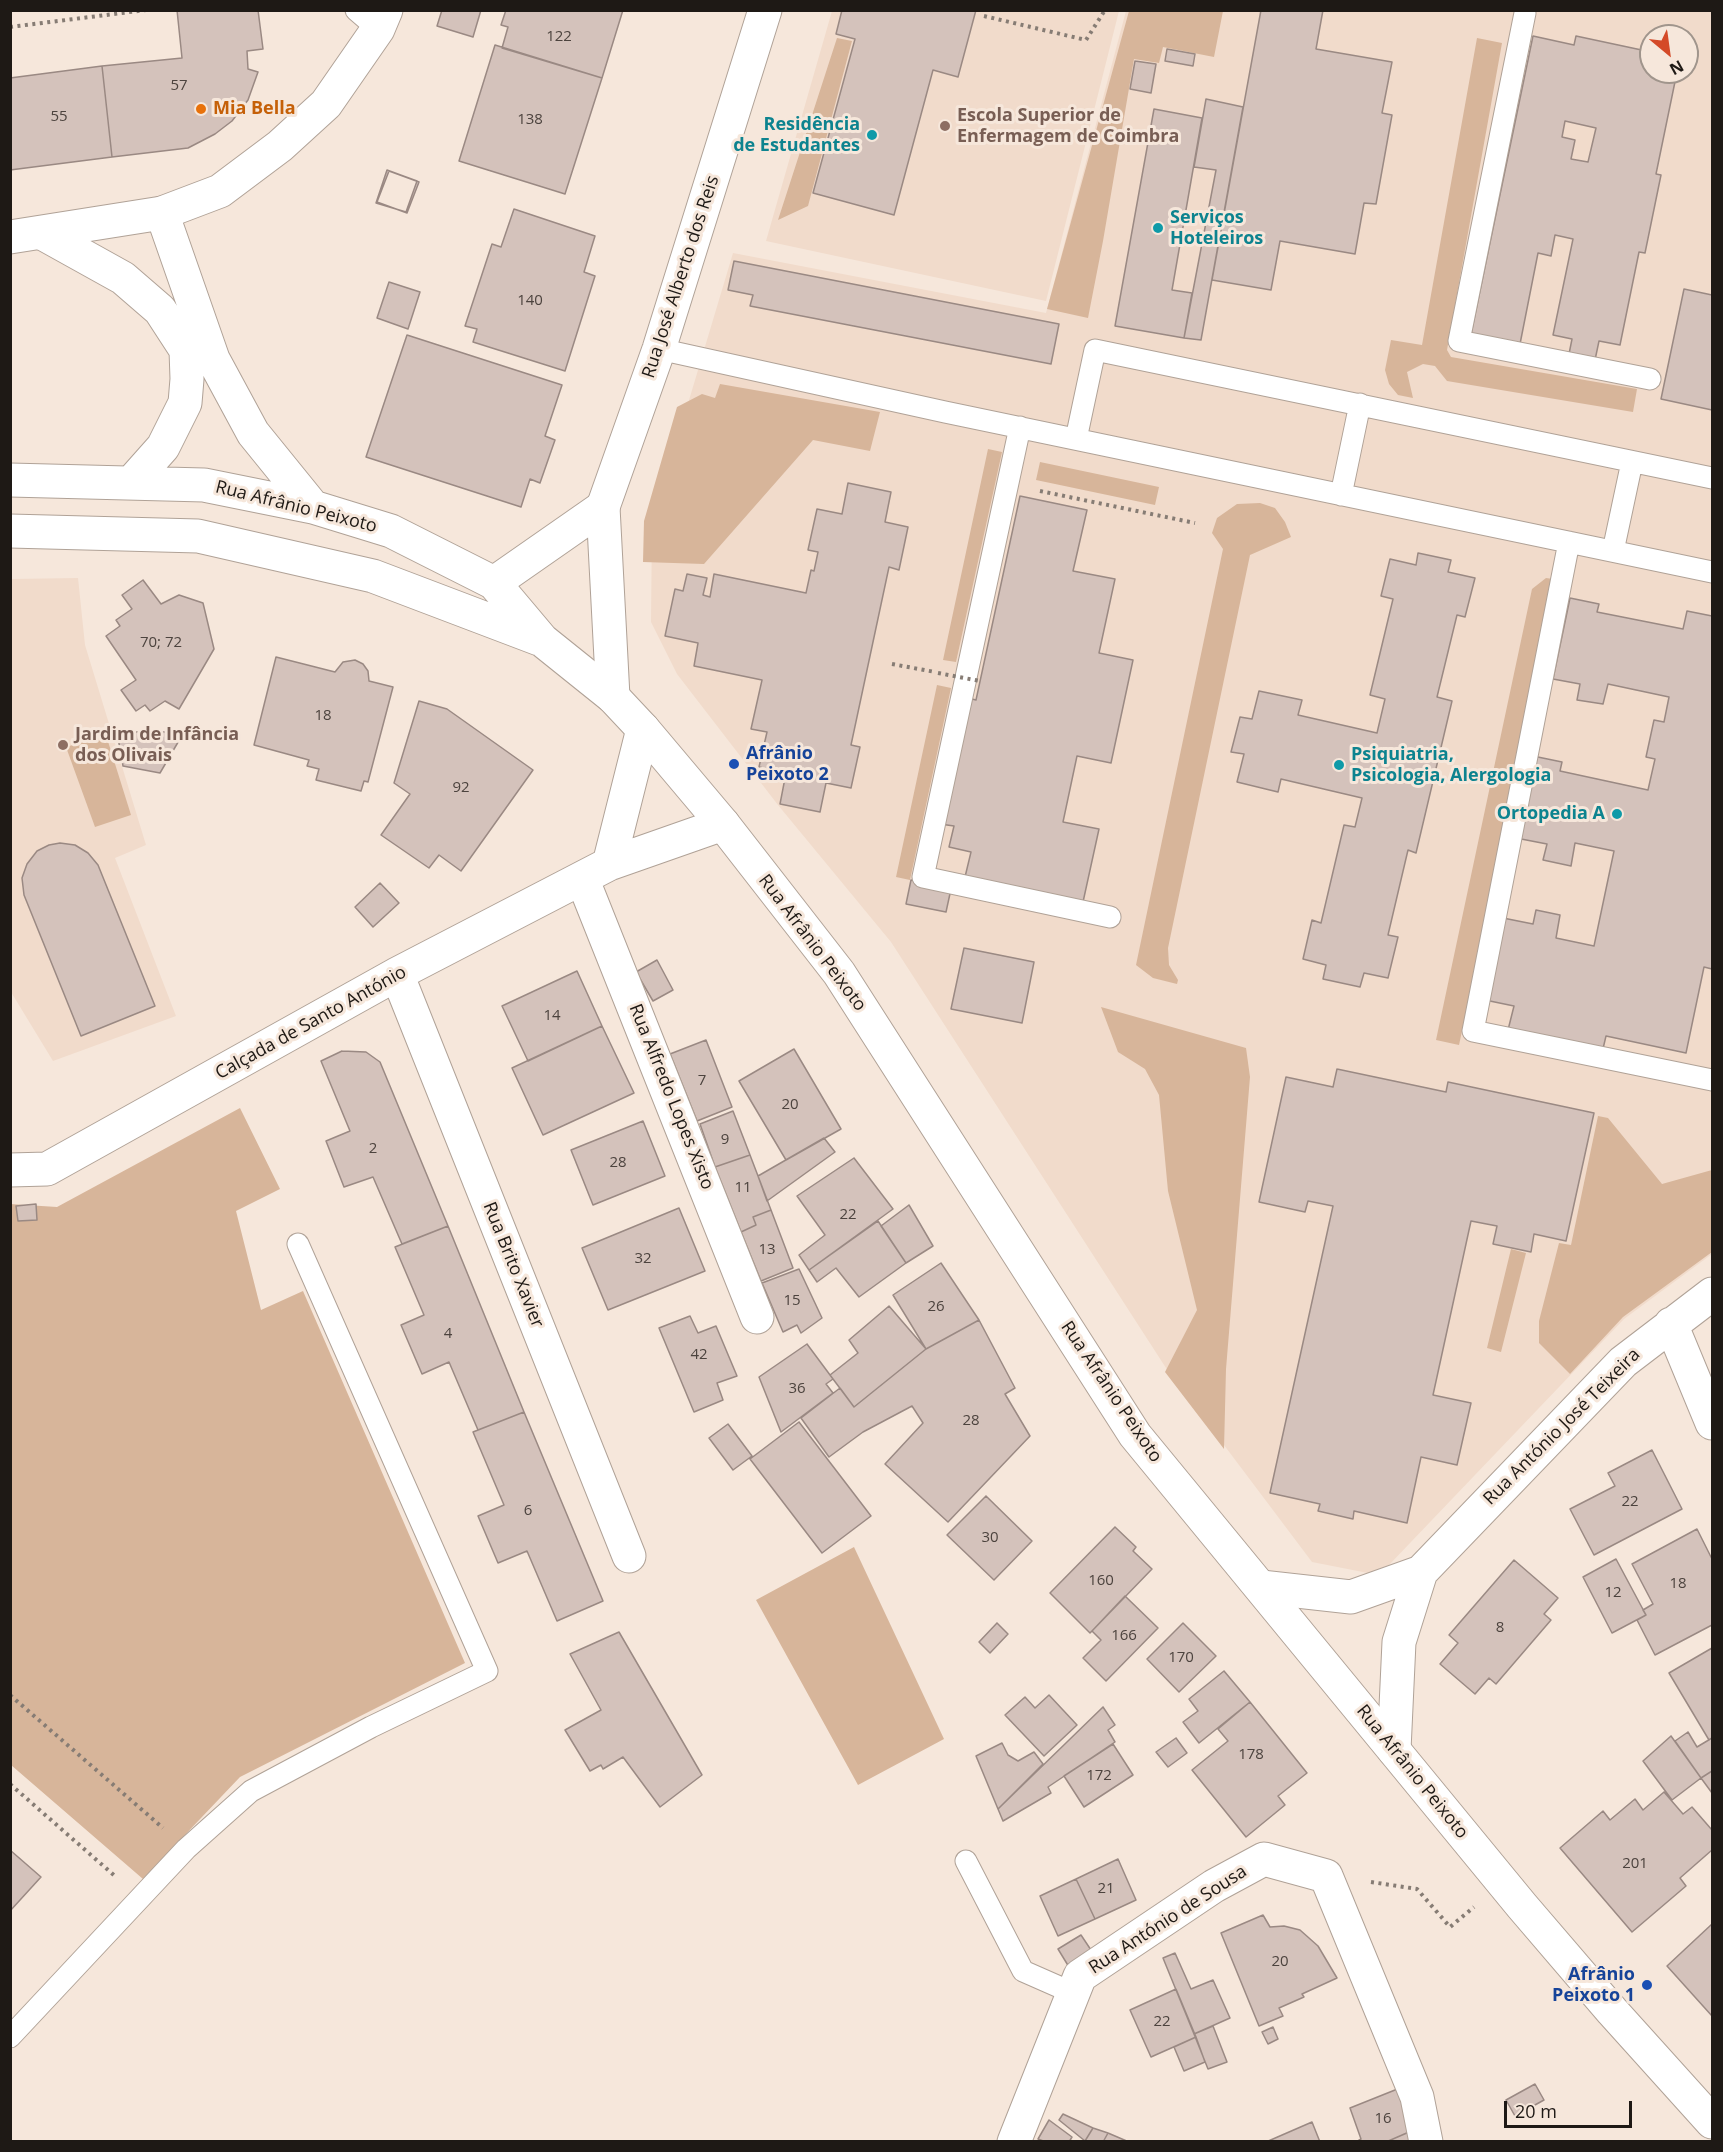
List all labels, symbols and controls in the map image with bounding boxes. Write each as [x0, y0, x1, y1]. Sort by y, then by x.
north arrow [1639, 24, 1699, 84]
house number: 122 [546, 28, 572, 46]
text: N [1666, 55, 1688, 81]
house number: 57 [170, 77, 188, 95]
place label: Mia Bella [213, 98, 296, 120]
marker: Mia Bella [194, 102, 208, 116]
place label: Escola Superior de Enfermagem de Coimbra [957, 105, 1179, 148]
house number: 55 [50, 108, 68, 126]
house number: 138 [517, 111, 543, 129]
place label: Residência de Estudantes [733, 114, 860, 156]
marker: Escola Superior de Enfermagem de Coimbra [938, 119, 952, 133]
marker: Residência de Estudantes [865, 128, 879, 142]
street label: Rua José Alberto dos Reis [638, 173, 724, 381]
place label: Serviços Hoteleiros [1170, 207, 1263, 250]
marker: Serviços Hoteleiros [1151, 221, 1165, 235]
house number: 140 [517, 292, 543, 310]
street label: Rua Afrânio Peixoto [213, 476, 379, 538]
house number: 70; 72 [140, 634, 182, 652]
house number: 18 [314, 707, 332, 725]
place label: Jardim de Infância dos Olivais [75, 724, 239, 766]
marker: Jardim de Infância dos Olivais [56, 738, 70, 752]
place label: Afrânio Peixoto 2 [746, 743, 829, 786]
place label: Psiquiatria, Psicologia, Alergologia [1351, 744, 1551, 786]
marker: Afrânio Peixoto 2 [727, 757, 741, 771]
marker: Psiquiatria, Psicologia, Alergologia [1332, 758, 1346, 772]
house number: 92 [452, 779, 470, 797]
place label: Ortopedia A [1497, 803, 1605, 825]
marker: Ortopedia A [1610, 807, 1624, 821]
street label: Rua Afrânio Peixoto [754, 870, 870, 1016]
street label: Calçada de Santo António [212, 961, 410, 1085]
street label: Rua Alfredo Lopes Xisto [624, 1001, 718, 1193]
house number: 14 [543, 1007, 561, 1025]
house number: 7 [698, 1072, 706, 1090]
house number: 20 [781, 1096, 799, 1114]
house number: 9 [721, 1131, 729, 1149]
house number: 2 [369, 1140, 377, 1158]
house number: 28 [609, 1154, 627, 1172]
house number: 11 [734, 1179, 752, 1197]
street label: Rua Brito Xavier [478, 1199, 548, 1331]
house number: 22 [839, 1206, 857, 1224]
house number: 13 [758, 1241, 776, 1259]
house number: 32 [634, 1250, 652, 1268]
house number: 15 [783, 1292, 801, 1310]
house number: 26 [927, 1298, 945, 1316]
street label: Rua Afrânio Peixoto [1056, 1317, 1166, 1467]
house number: 4 [444, 1325, 452, 1343]
street label: Rua António José Teixeira [1479, 1344, 1645, 1510]
house number: 42 [690, 1346, 708, 1364]
house number: 36 [788, 1380, 806, 1398]
house number: 28 [962, 1412, 980, 1430]
house number: 22 [1621, 1493, 1639, 1511]
house number: 6 [524, 1502, 532, 1520]
house number: 30 [981, 1529, 999, 1547]
house number: 160 [1088, 1572, 1114, 1590]
house number: 18 [1669, 1575, 1687, 1593]
house number: 12 [1604, 1584, 1622, 1602]
house number: 8 [1496, 1619, 1504, 1637]
house number: 166 [1111, 1627, 1137, 1645]
house number: 170 [1168, 1649, 1194, 1667]
street label: Rua Afrânio Peixoto [1351, 1701, 1473, 1843]
house number: 178 [1238, 1746, 1264, 1764]
house number: 172 [1086, 1767, 1112, 1785]
house number: 201 [1622, 1855, 1648, 1873]
street label: Rua António de Sousa [1085, 1861, 1251, 1979]
house number: 21 [1097, 1880, 1115, 1898]
house number: 20 [1271, 1953, 1289, 1971]
place label: Afrânio Peixoto 1 [1552, 1964, 1635, 2006]
marker: Afrânio Peixoto 1 [1640, 1978, 1654, 1992]
house number: 22 [1153, 2013, 1171, 2031]
scale bar [1507, 2089, 1634, 2127]
text: 20 m [1515, 2099, 1557, 2123]
house number: 16 [1374, 2110, 1392, 2128]

